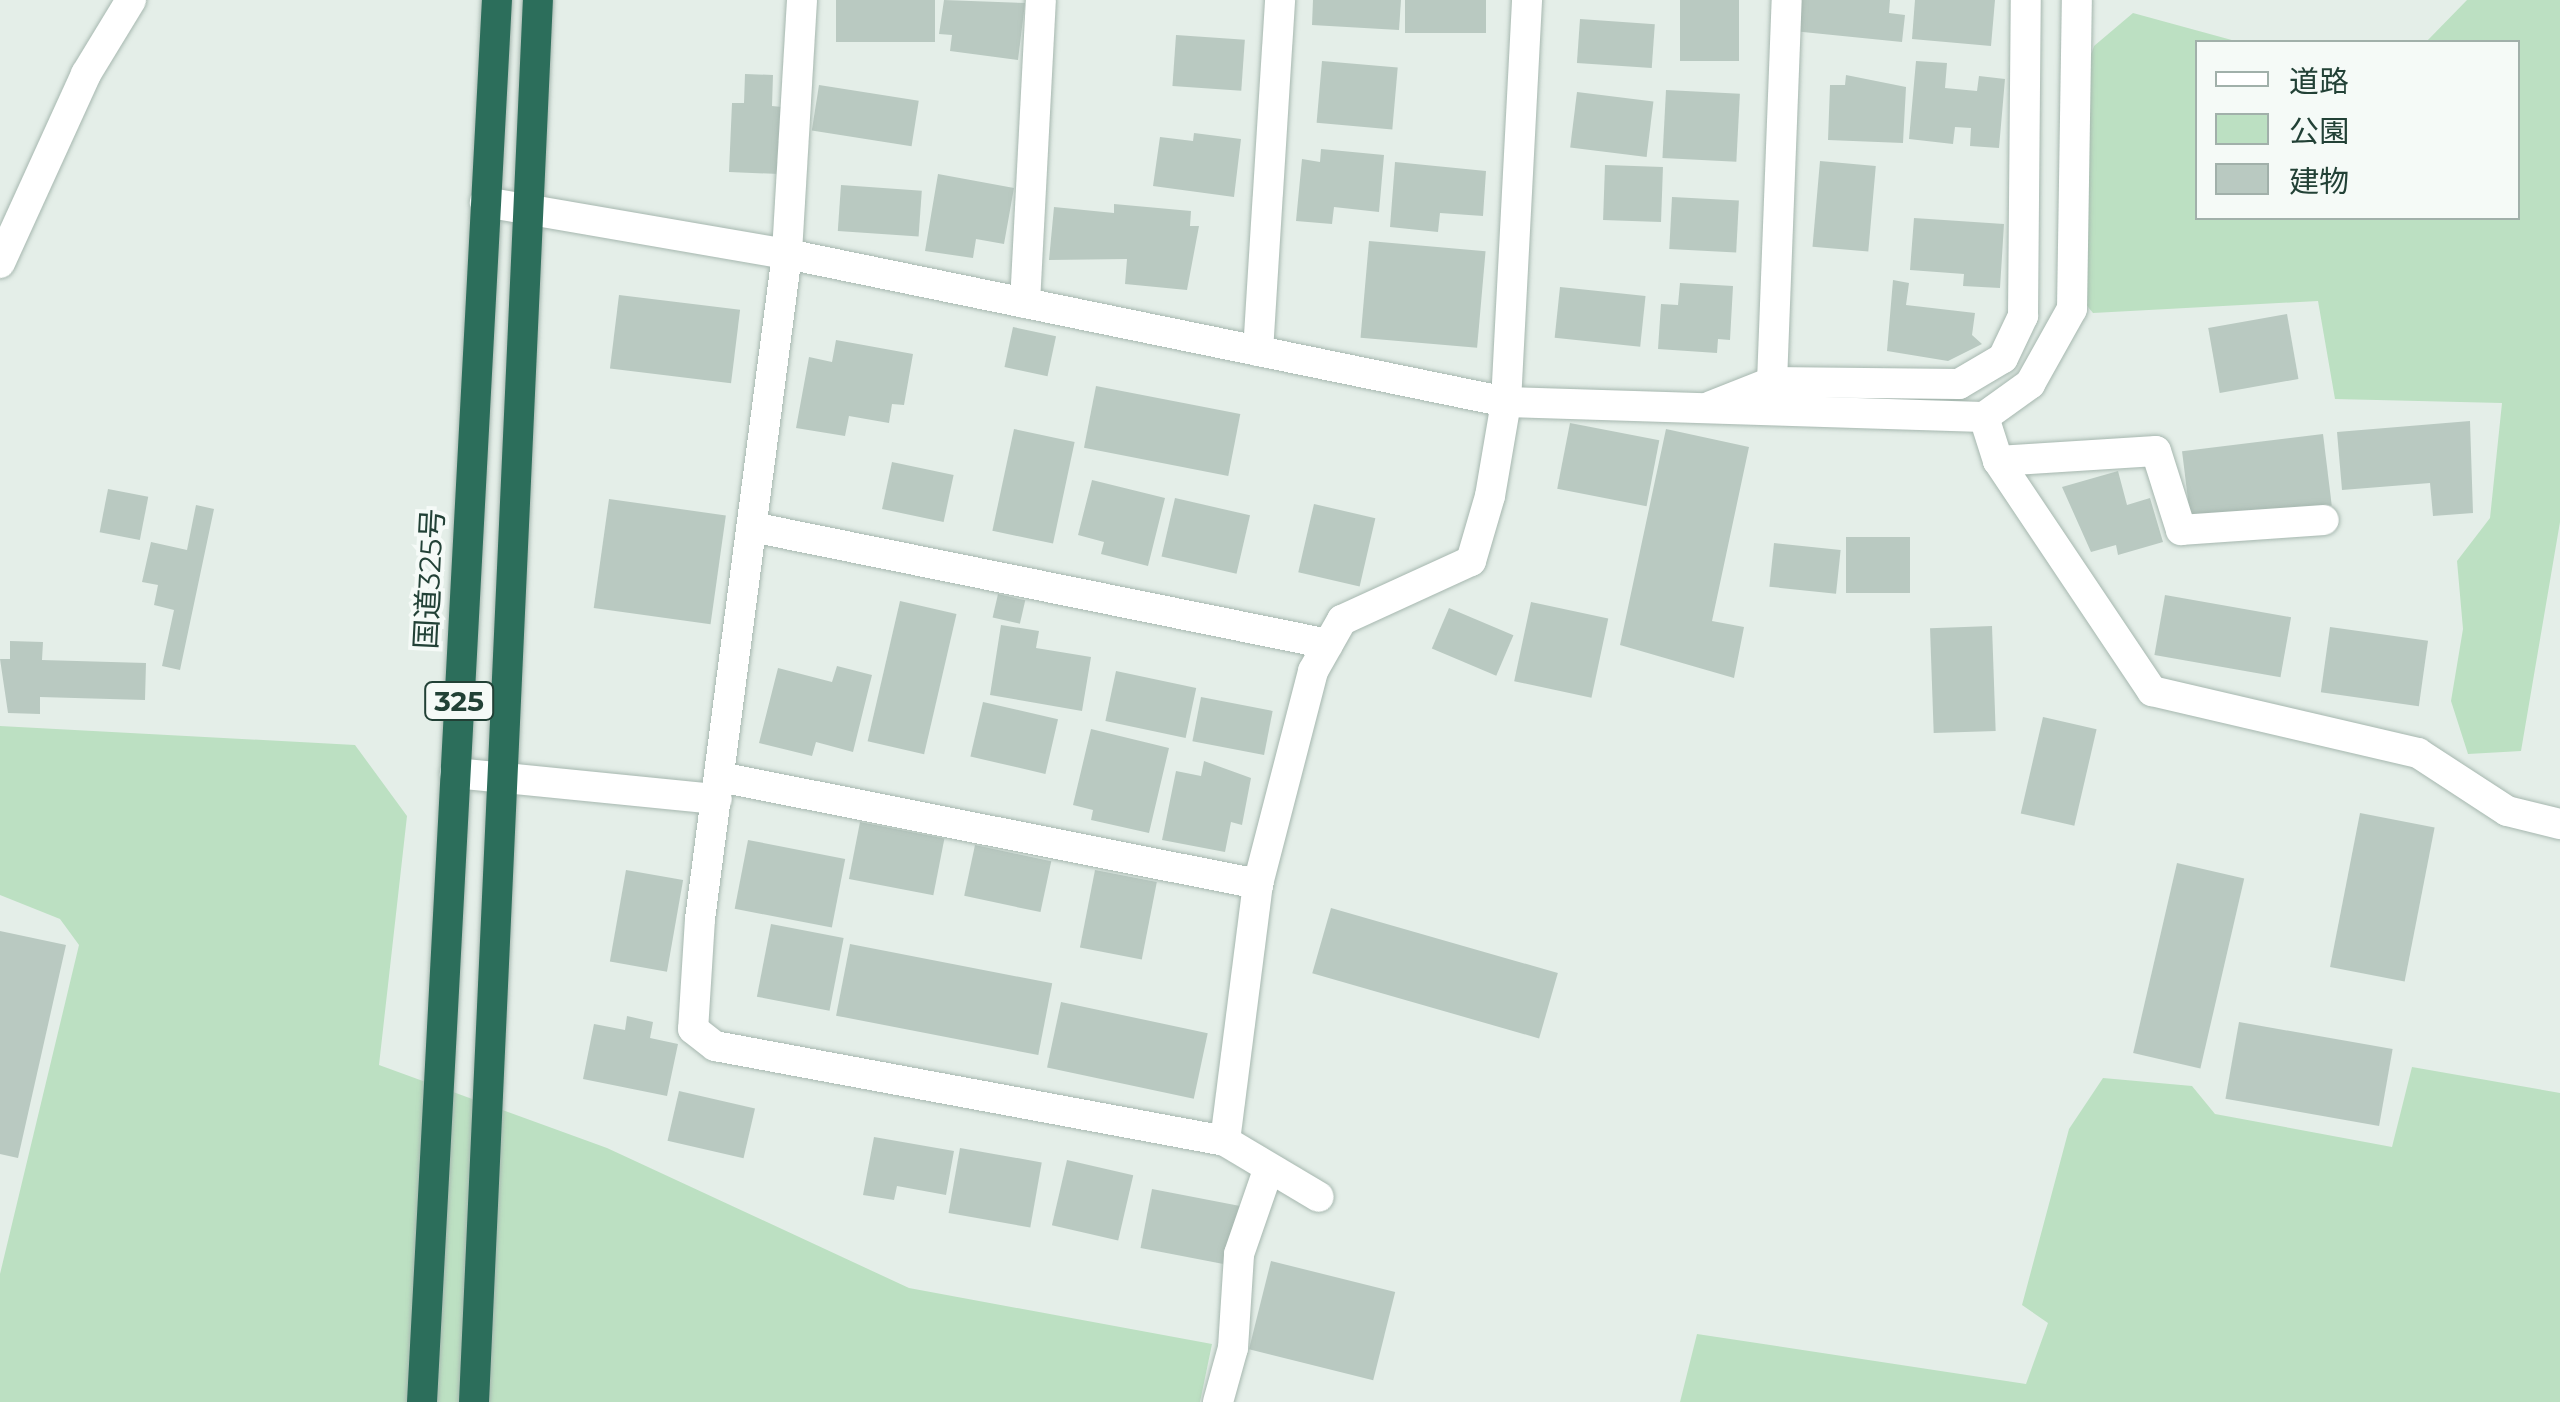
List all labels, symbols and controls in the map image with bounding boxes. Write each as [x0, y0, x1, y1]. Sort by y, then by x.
legend [2195, 40, 2520, 220]
text: 道路 [2289, 63, 2349, 100]
text: 公園 [2289, 113, 2349, 150]
text: 建物 [2289, 163, 2349, 200]
street label: 国道325号 [408, 508, 452, 650]
road number: 325 [424, 678, 494, 724]

